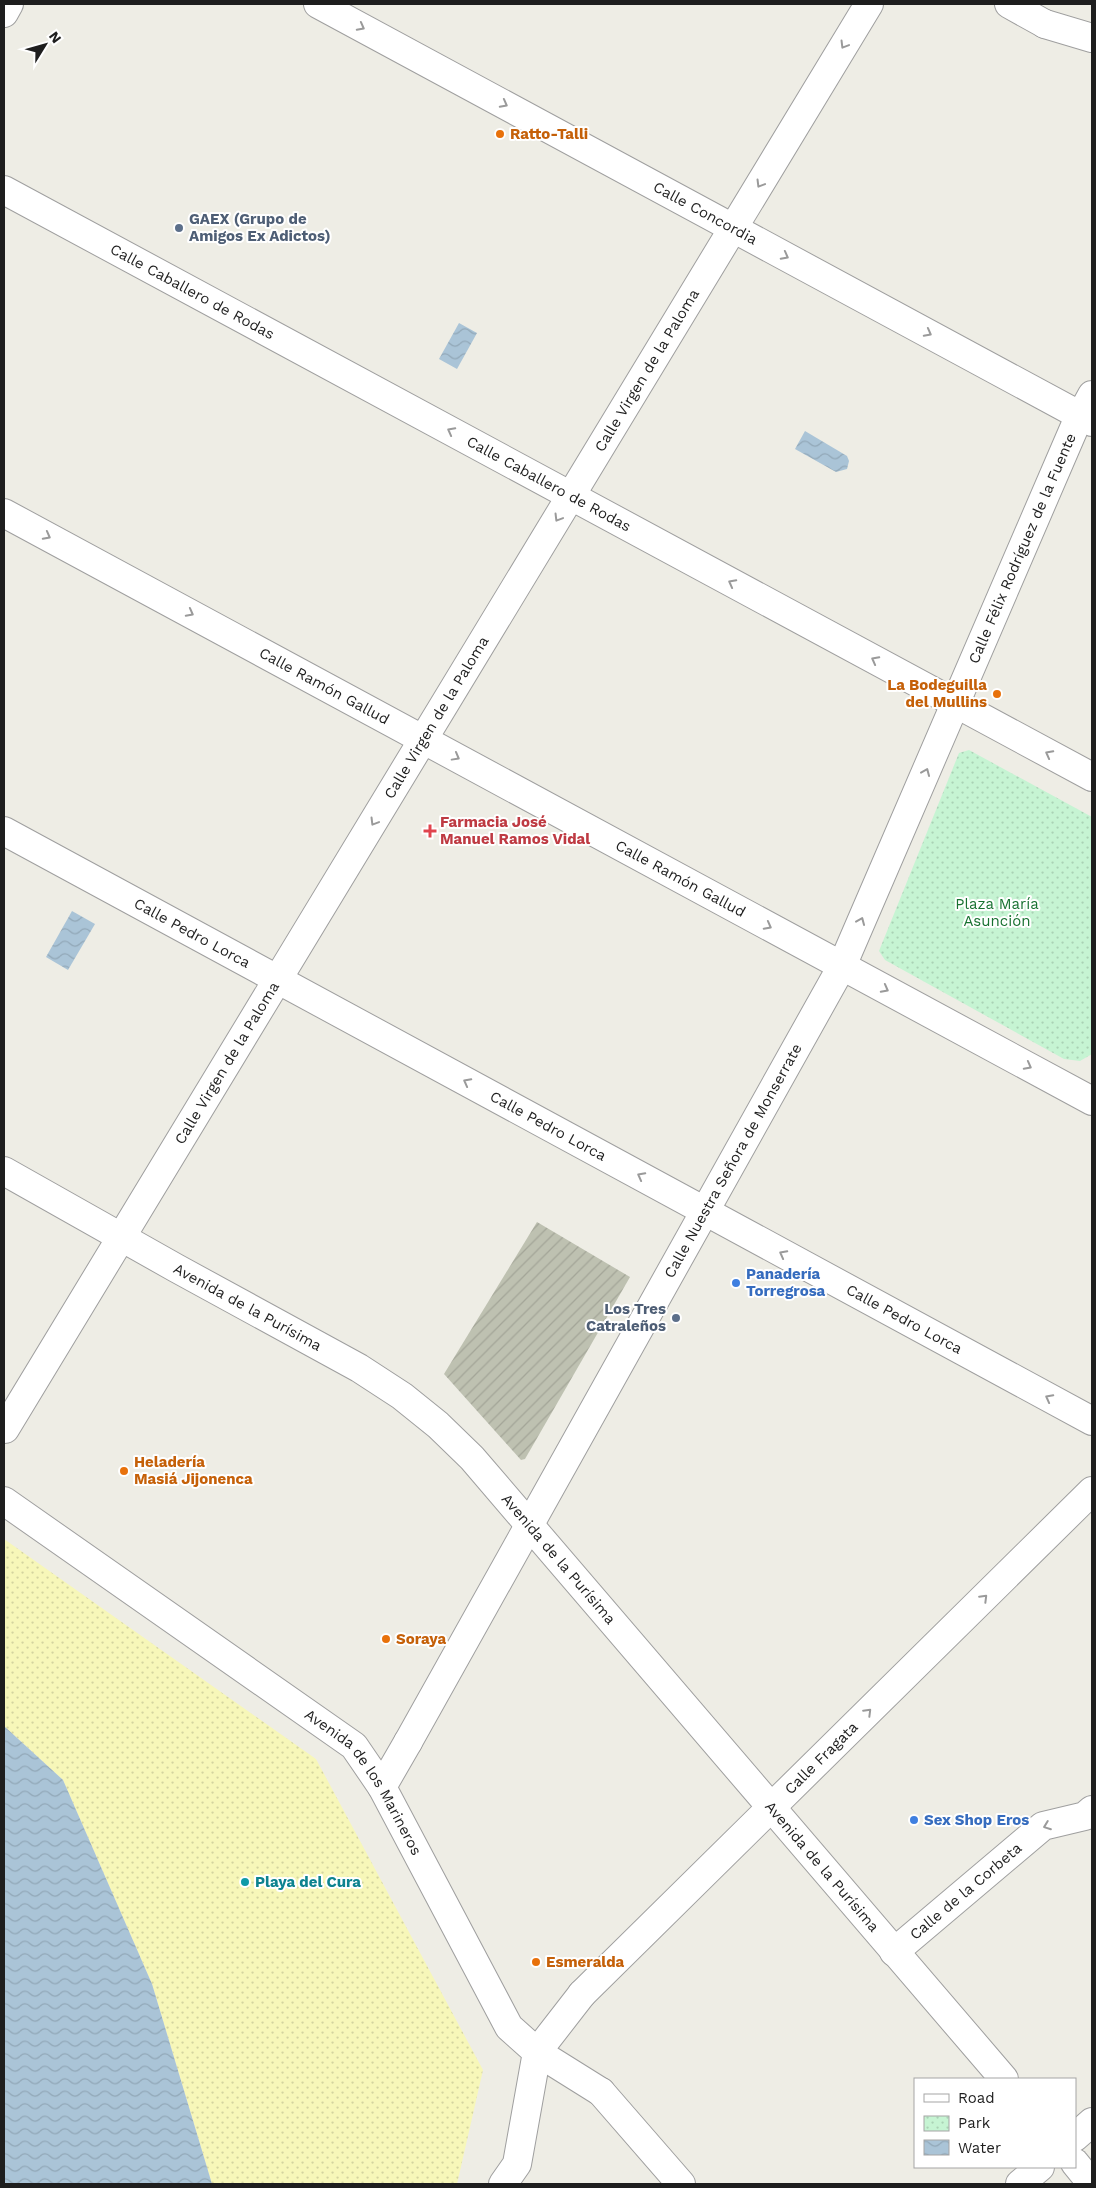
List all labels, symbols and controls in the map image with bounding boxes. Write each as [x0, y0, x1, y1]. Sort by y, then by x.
north arrow [20, 20, 70, 70]
one-way arrow [355, 21, 364, 31]
text: N [46, 28, 65, 46]
one-way arrow [841, 40, 850, 49]
one-way arrow [498, 98, 507, 108]
place label: Ratto-Talli [510, 125, 588, 143]
marker: Ratto-Talli [494, 128, 506, 140]
street label: Calle Concordia [650, 178, 761, 249]
one-way arrow [756, 179, 766, 188]
place label: GAEX (Grupo de Amigos Ex Adictos) [189, 210, 331, 245]
marker: GAEX (Grupo de Amigos Ex Adictos) [173, 222, 185, 234]
street label: Calle Caballero de Rodas [107, 240, 278, 343]
one-way arrow [780, 250, 789, 260]
street label: Calle Virgen de la Paloma [591, 285, 703, 455]
one-way arrow [923, 327, 932, 337]
one-way arrow [447, 427, 456, 437]
street label: Calle Félix Rodríguez de la Fuente [965, 430, 1080, 666]
street label: Calle Caballero de Rodas [463, 432, 634, 536]
one-way arrow [554, 512, 564, 521]
one-way arrow [41, 530, 50, 540]
one-way arrow [729, 579, 738, 589]
one-way arrow [184, 607, 193, 617]
street label: Calle Virgen de la Paloma [380, 633, 493, 802]
street label: Calle Ramón Gallud [256, 644, 392, 729]
one-way arrow [872, 656, 881, 666]
place label: La Bodeguilla del Mullins [887, 676, 987, 711]
marker: La Bodeguilla del Mullins [991, 688, 1003, 700]
one-way arrow [1046, 750, 1055, 760]
one-way arrow [451, 751, 460, 761]
one-way arrow [919, 768, 930, 777]
place label: Farmacia José Manuel Ramos Vidal [440, 813, 590, 848]
one-way arrow [370, 816, 380, 825]
marker: Farmacia José Manuel Ramos Vidal [424, 825, 436, 837]
street label: Calle Ramón Gallud [612, 836, 749, 921]
street label: Calle Pedro Lorca [131, 894, 254, 972]
park label: Plaza María Asunción [955, 895, 1039, 930]
one-way arrow [855, 917, 866, 926]
one-way arrow [763, 920, 772, 930]
street label: Calle Virgen de la Paloma [171, 978, 283, 1148]
one-way arrow [880, 982, 889, 992]
street label: Calle Nuestra Señora de Monserrate [660, 1040, 806, 1281]
one-way arrow [1023, 1060, 1032, 1070]
one-way arrow [463, 1078, 472, 1088]
street label: Calle Pedro Lorca [487, 1087, 610, 1165]
one-way arrow [637, 1172, 646, 1182]
one-way arrow [780, 1250, 789, 1260]
street label: Avenida de la Purísima [170, 1259, 325, 1355]
place label: Panadería Torregrosa [746, 1265, 826, 1300]
marker: Panadería Torregrosa [730, 1277, 742, 1289]
street label: Calle Pedro Lorca [843, 1280, 966, 1358]
place label: Los Tres Catraleños [586, 1300, 666, 1335]
marker: Los Tres Catraleños [670, 1312, 682, 1324]
one-way arrow [1046, 1394, 1055, 1404]
place label: Heladería Masiá Jijonenca [134, 1453, 253, 1488]
marker: Heladería Masiá Jijonenca [118, 1465, 130, 1477]
street label: Avenida de la Purísima [498, 1490, 620, 1628]
one-way arrow [978, 1595, 987, 1604]
place label: Soraya [396, 1630, 447, 1648]
marker: Soraya [380, 1633, 392, 1645]
street label: Avenida de los Marineros [301, 1705, 426, 1858]
one-way arrow [862, 1709, 871, 1718]
street label: Calle Fragata [781, 1718, 862, 1798]
street label: Avenida de la Purísima [761, 1798, 883, 1936]
place label: Sex Shop Eros [924, 1811, 1029, 1829]
marker: Sex Shop Eros [908, 1814, 920, 1826]
one-way arrow [1043, 1820, 1052, 1830]
street label: Calle de la Corbeta [906, 1839, 1026, 1944]
place label: Playa del Cura [255, 1873, 361, 1891]
marker: Playa del Cura [239, 1876, 251, 1888]
place label: Esmeralda [546, 1953, 625, 1971]
marker: Esmeralda [530, 1956, 542, 1968]
legend [914, 2078, 1076, 2168]
text: Road [958, 2089, 995, 2107]
text: Park [958, 2114, 991, 2132]
text: Water [958, 2139, 1001, 2157]

